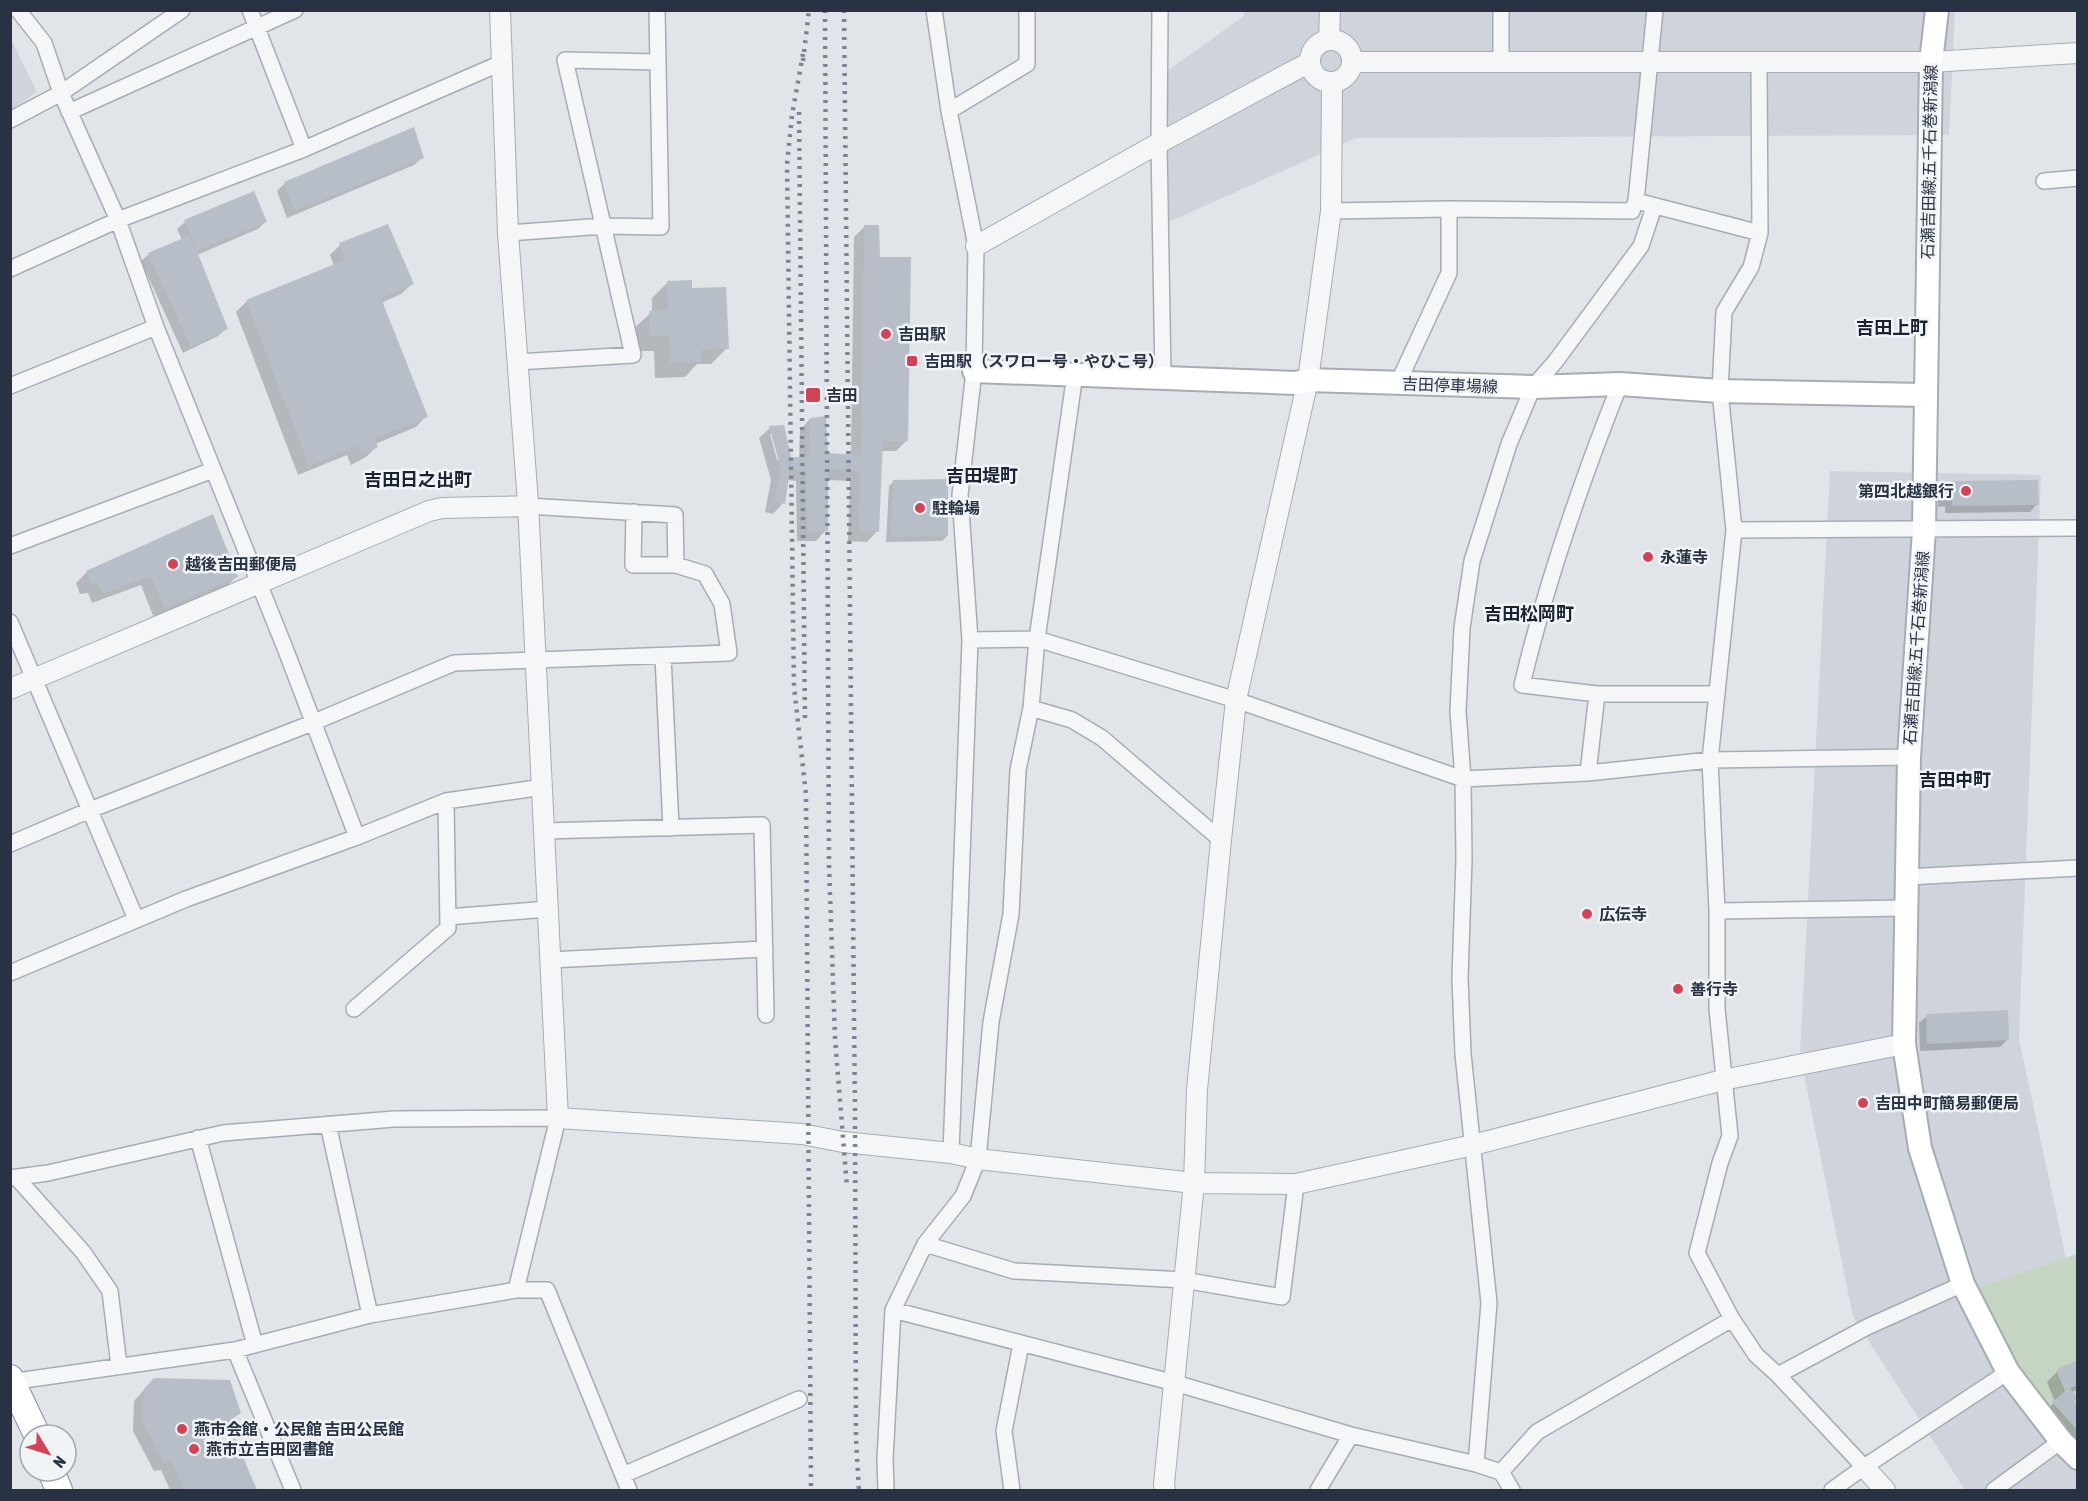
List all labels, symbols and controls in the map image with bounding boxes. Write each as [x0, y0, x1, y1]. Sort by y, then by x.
street label: 石瀬吉田線;五千石巻新潟線 [1918, 64, 1940, 260]
district label: 吉田上町 [1856, 317, 1928, 338]
place label: 吉田駅 [898, 325, 946, 343]
marker: 吉田駅 [879, 327, 893, 341]
place label: 吉田駅（スワロー号・やひこ号） [924, 352, 1164, 370]
marker: 吉田駅（スワロー号・やひこ号） [905, 354, 919, 368]
street label: 吉田停車場線 [1402, 374, 1498, 396]
marker: 吉田 [804, 386, 822, 404]
place label: 吉田 [826, 386, 858, 404]
district label: 吉田堤町 [946, 465, 1018, 486]
district label: 吉田日之出町 [364, 469, 472, 490]
place label: 第四北越銀行 [1858, 482, 1954, 500]
marker: 第四北越銀行 [1959, 484, 1973, 498]
place label: 駐輪場 [932, 499, 980, 517]
marker: 駐輪場 [913, 501, 927, 515]
place label: 永蓮寺 [1660, 548, 1708, 566]
marker: 永蓮寺 [1641, 550, 1655, 564]
street label: 石瀬吉田線;五千石巻新潟線 [1900, 550, 1932, 746]
place label: 越後吉田郵便局 [185, 555, 297, 573]
marker: 越後吉田郵便局 [166, 557, 180, 571]
district label: 吉田松岡町 [1484, 603, 1574, 624]
district label: 吉田中町 [1919, 769, 1991, 790]
place label: 広伝寺 [1599, 905, 1647, 923]
marker: 広伝寺 [1580, 907, 1594, 921]
place label: 善行寺 [1690, 980, 1738, 998]
marker: 善行寺 [1671, 982, 1685, 996]
place label: 吉田中町簡易郵便局 [1875, 1094, 2019, 1112]
marker: 吉田中町簡易郵便局 [1856, 1096, 1870, 1110]
place label: 燕市会館・公民館 吉田公民館 [194, 1420, 404, 1438]
marker: 燕市会館・公民館 吉田公民館 [175, 1422, 189, 1436]
north arrow [18, 1423, 78, 1483]
place label: 燕市立吉田図書館 [206, 1440, 334, 1458]
marker: 燕市立吉田図書館 [187, 1442, 201, 1456]
text: N [50, 1453, 70, 1472]

